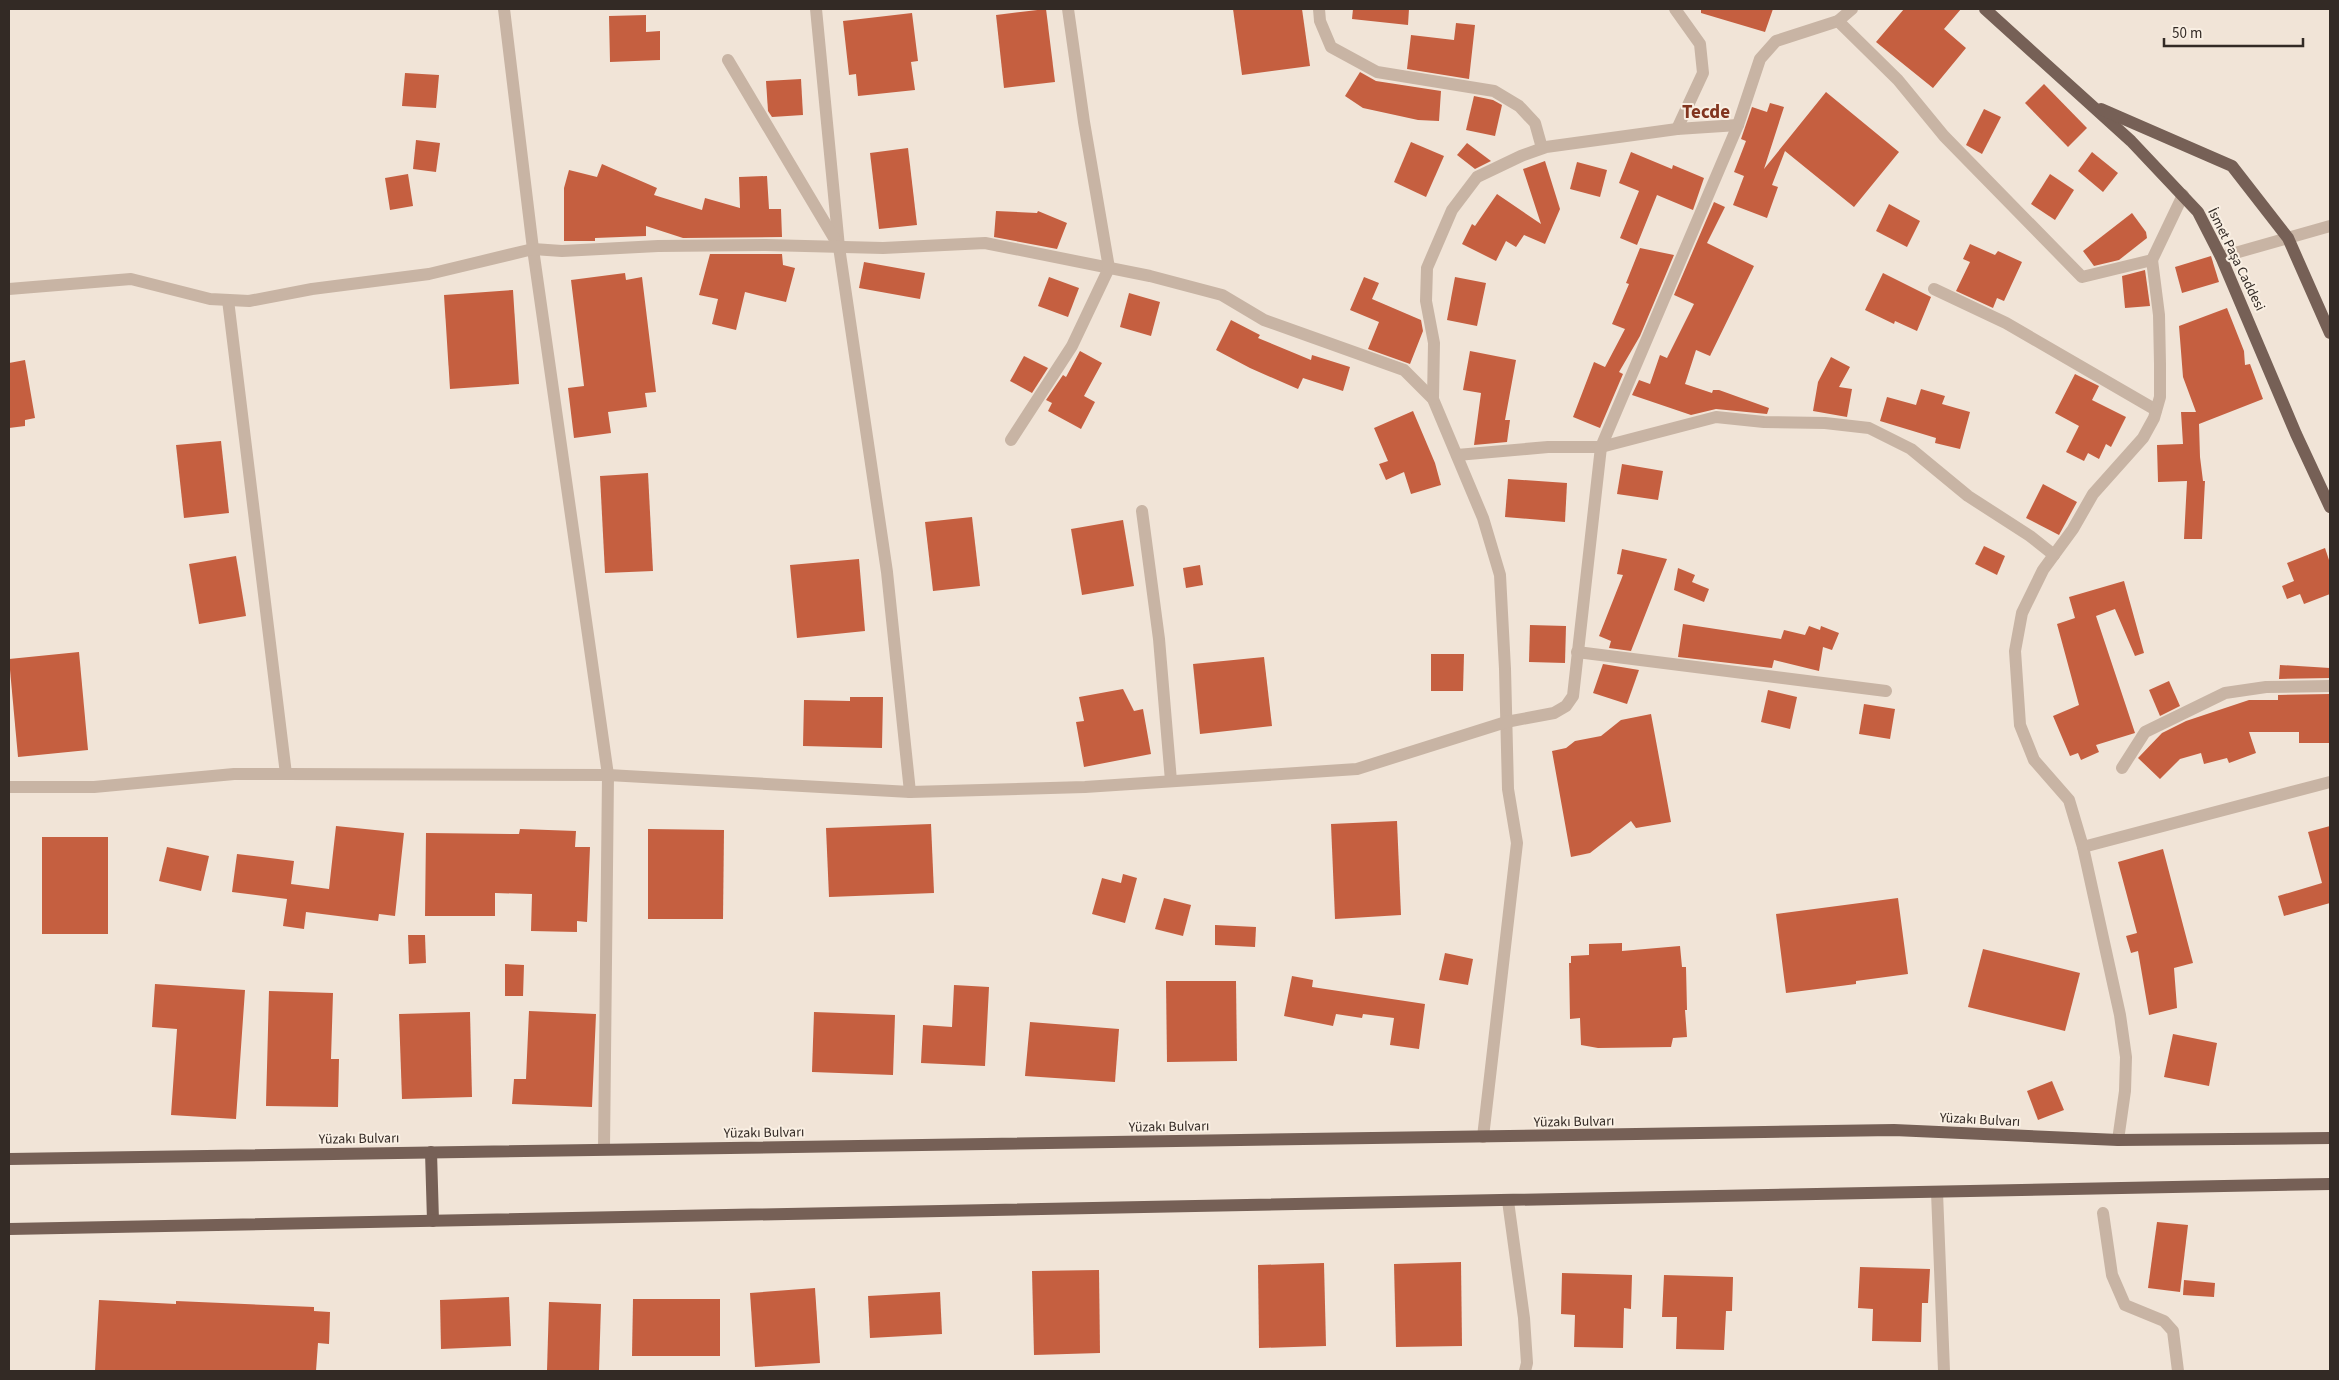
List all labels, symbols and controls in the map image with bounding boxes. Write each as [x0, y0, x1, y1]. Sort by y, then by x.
scale bar [2164, 15, 2303, 47]
text: 50 m [2172, 23, 2202, 44]
district label: Tecde [1682, 99, 1730, 126]
street label: İsmet Paşa Caddesi [2202, 205, 2270, 314]
street label: Yüzakı Bulvarı [1938, 1108, 2021, 1132]
street label: Yüzakı Bulvarı [1532, 1111, 1615, 1133]
street label: Yüzakı Bulvarı [1127, 1116, 1210, 1138]
street label: Yüzakı Bulvarı [722, 1122, 805, 1144]
street label: Yüzakı Bulvarı [317, 1128, 400, 1150]

